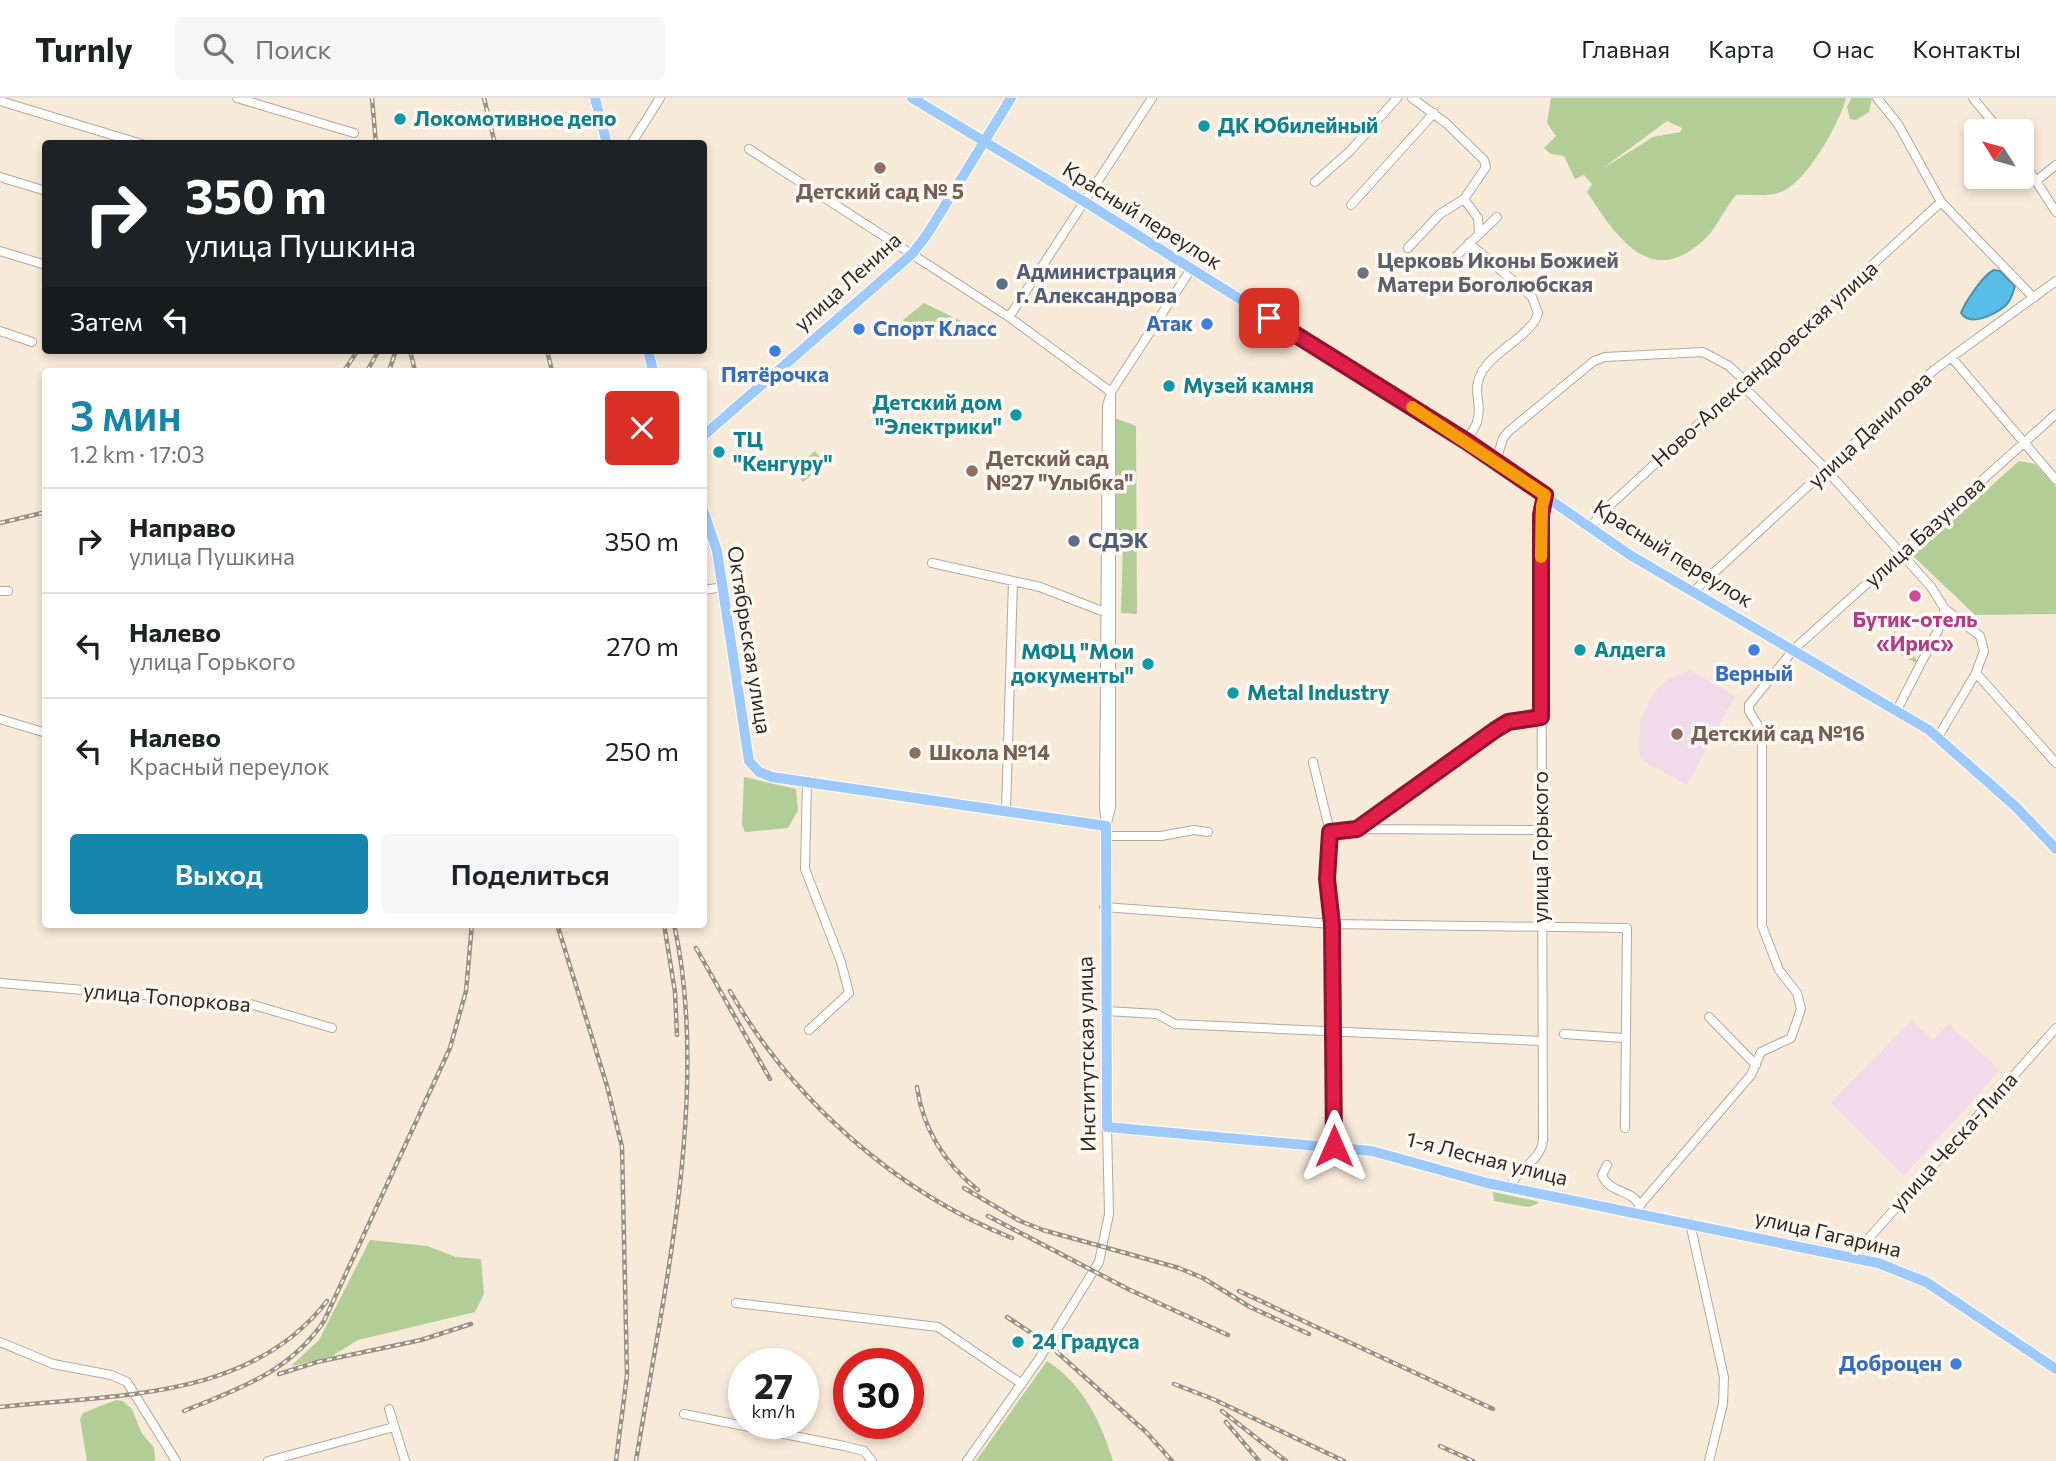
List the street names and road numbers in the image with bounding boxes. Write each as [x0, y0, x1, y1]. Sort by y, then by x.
street label: Красный переулок [1059, 156, 1227, 274]
street label: улица Ленина [788, 226, 906, 335]
street label: Ново-Александровская улица [1646, 255, 1882, 471]
street label: улица Данилова [1802, 365, 1936, 492]
street label: улица Базунова [1859, 470, 1989, 591]
street label: Красный переулок [1590, 494, 1758, 612]
street label: Октябрьская улица [723, 544, 778, 736]
street label: улица Горького [1527, 771, 1552, 923]
street label: Институтская улица [1071, 956, 1100, 1152]
street label: улица Топоркова [82, 977, 252, 1016]
street label: улица Ческа-Липа [1884, 1066, 2022, 1216]
street label: 1-я Лесная улица [1404, 1125, 1571, 1190]
street label: улица Гагарина [1753, 1204, 1904, 1262]

